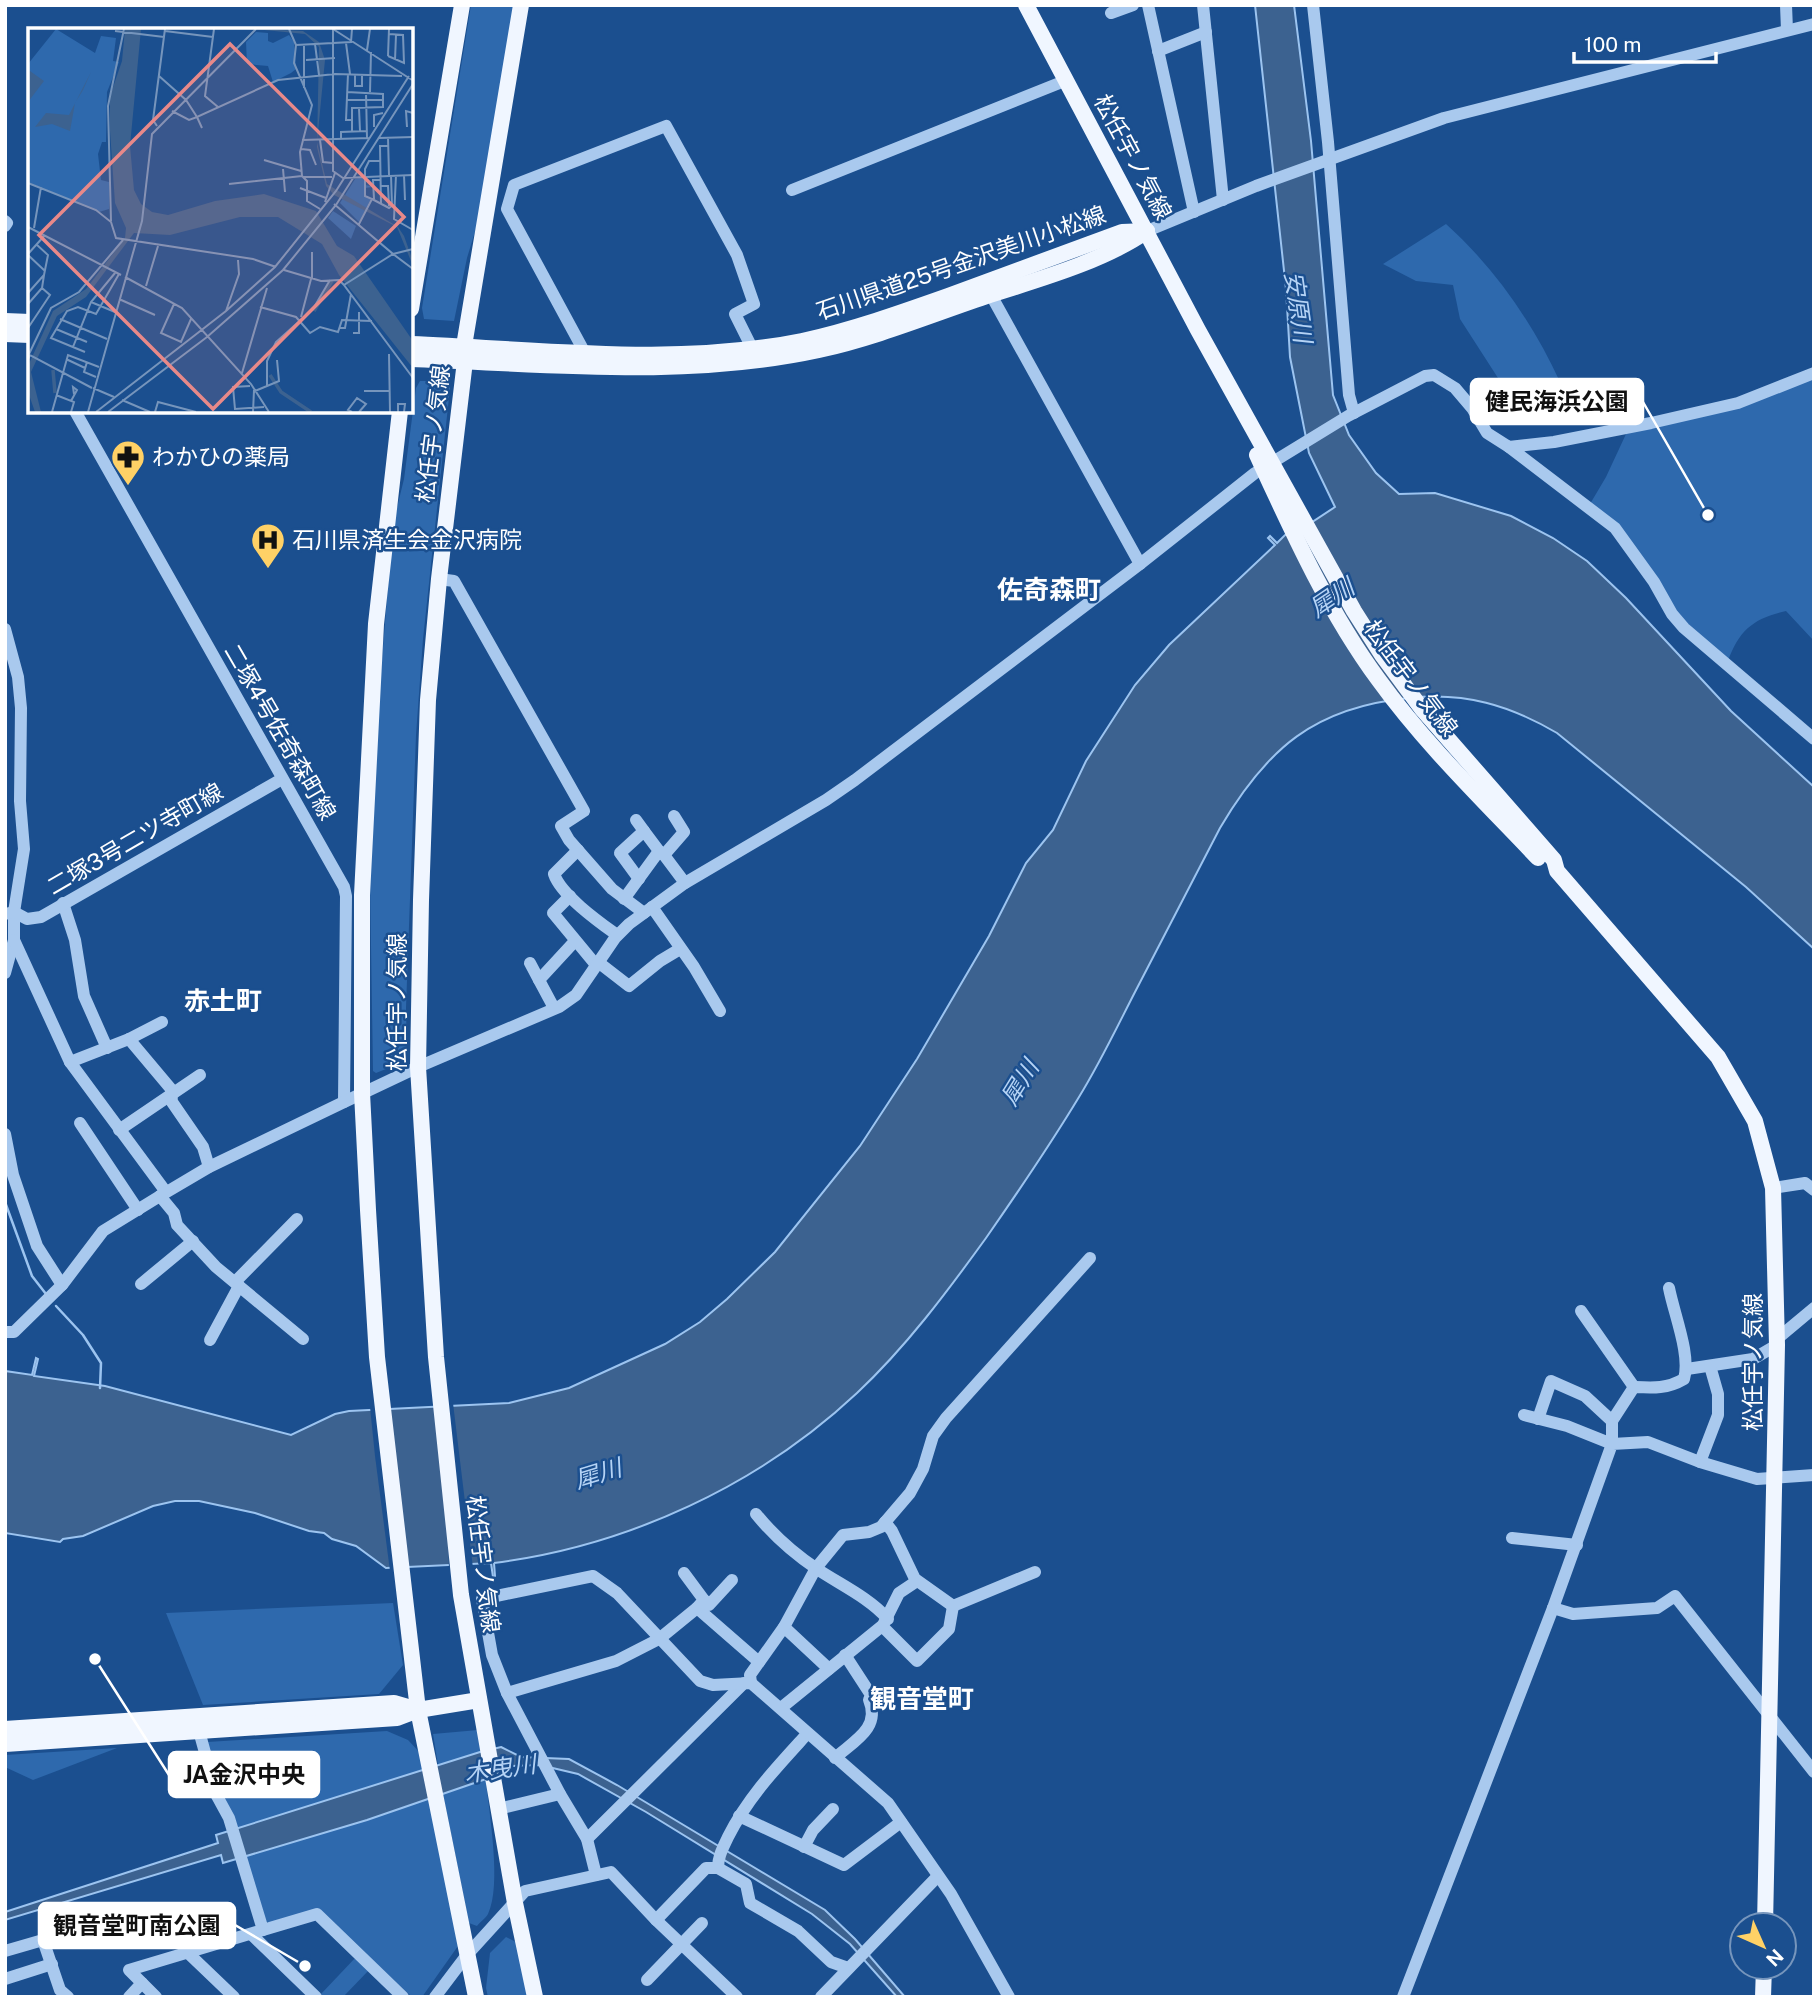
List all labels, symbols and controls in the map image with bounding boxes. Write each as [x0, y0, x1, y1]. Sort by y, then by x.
scale bar [1574, 21, 1716, 65]
inset map [28, 28, 413, 413]
text: 100 m [1584, 32, 1641, 57]
street label: 松任宇ノ気線 [1089, 90, 1178, 224]
street label: 石川県道25号金沢美川小松線 [813, 200, 1109, 325]
water label: 安原川 [1280, 269, 1318, 347]
street label: 松任宇ノ気線 [411, 364, 454, 504]
callout: 健民海浜公園 [1471, 379, 1643, 424]
text: 健民海浜公園 [1485, 387, 1629, 415]
pharmacy icon: わかひの薬局 [109, 438, 147, 487]
place label: わかひの薬局 [152, 443, 290, 470]
hospital icon: 石川県済生会金沢病院 [249, 521, 287, 570]
place label: 石川県済生会金沢病院 [292, 526, 522, 553]
water label: 犀川 [1304, 570, 1362, 622]
district label: 佐奇森町 [997, 574, 1101, 605]
street label: 松任宇ノ気線 [1359, 614, 1464, 741]
street label: 二塚4号佐奇森町線 [219, 639, 342, 824]
street label: 二塚3号二ツ寺町線 [42, 777, 227, 900]
street label: 松任宇ノ気線 [383, 933, 410, 1071]
district label: 赤土町 [184, 985, 262, 1016]
water label: 犀川 [995, 1052, 1045, 1110]
street label: 松任宇ノ気線 [1739, 1293, 1766, 1431]
water label: 犀川 [571, 1452, 628, 1493]
street label: 松任宇ノ気線 [462, 1494, 505, 1634]
district label: 観音堂町 [870, 1683, 974, 1714]
water label: 木曳川 [462, 1749, 540, 1787]
callout: JA金沢中央 [169, 1752, 319, 1797]
text: JA金沢中央 [183, 1760, 305, 1788]
callout: 観音堂町南公園 [39, 1903, 235, 1948]
text: 観音堂町南公園 [53, 1911, 221, 1939]
north arrow [1728, 1911, 1798, 1981]
text: N [1762, 1945, 1788, 1971]

